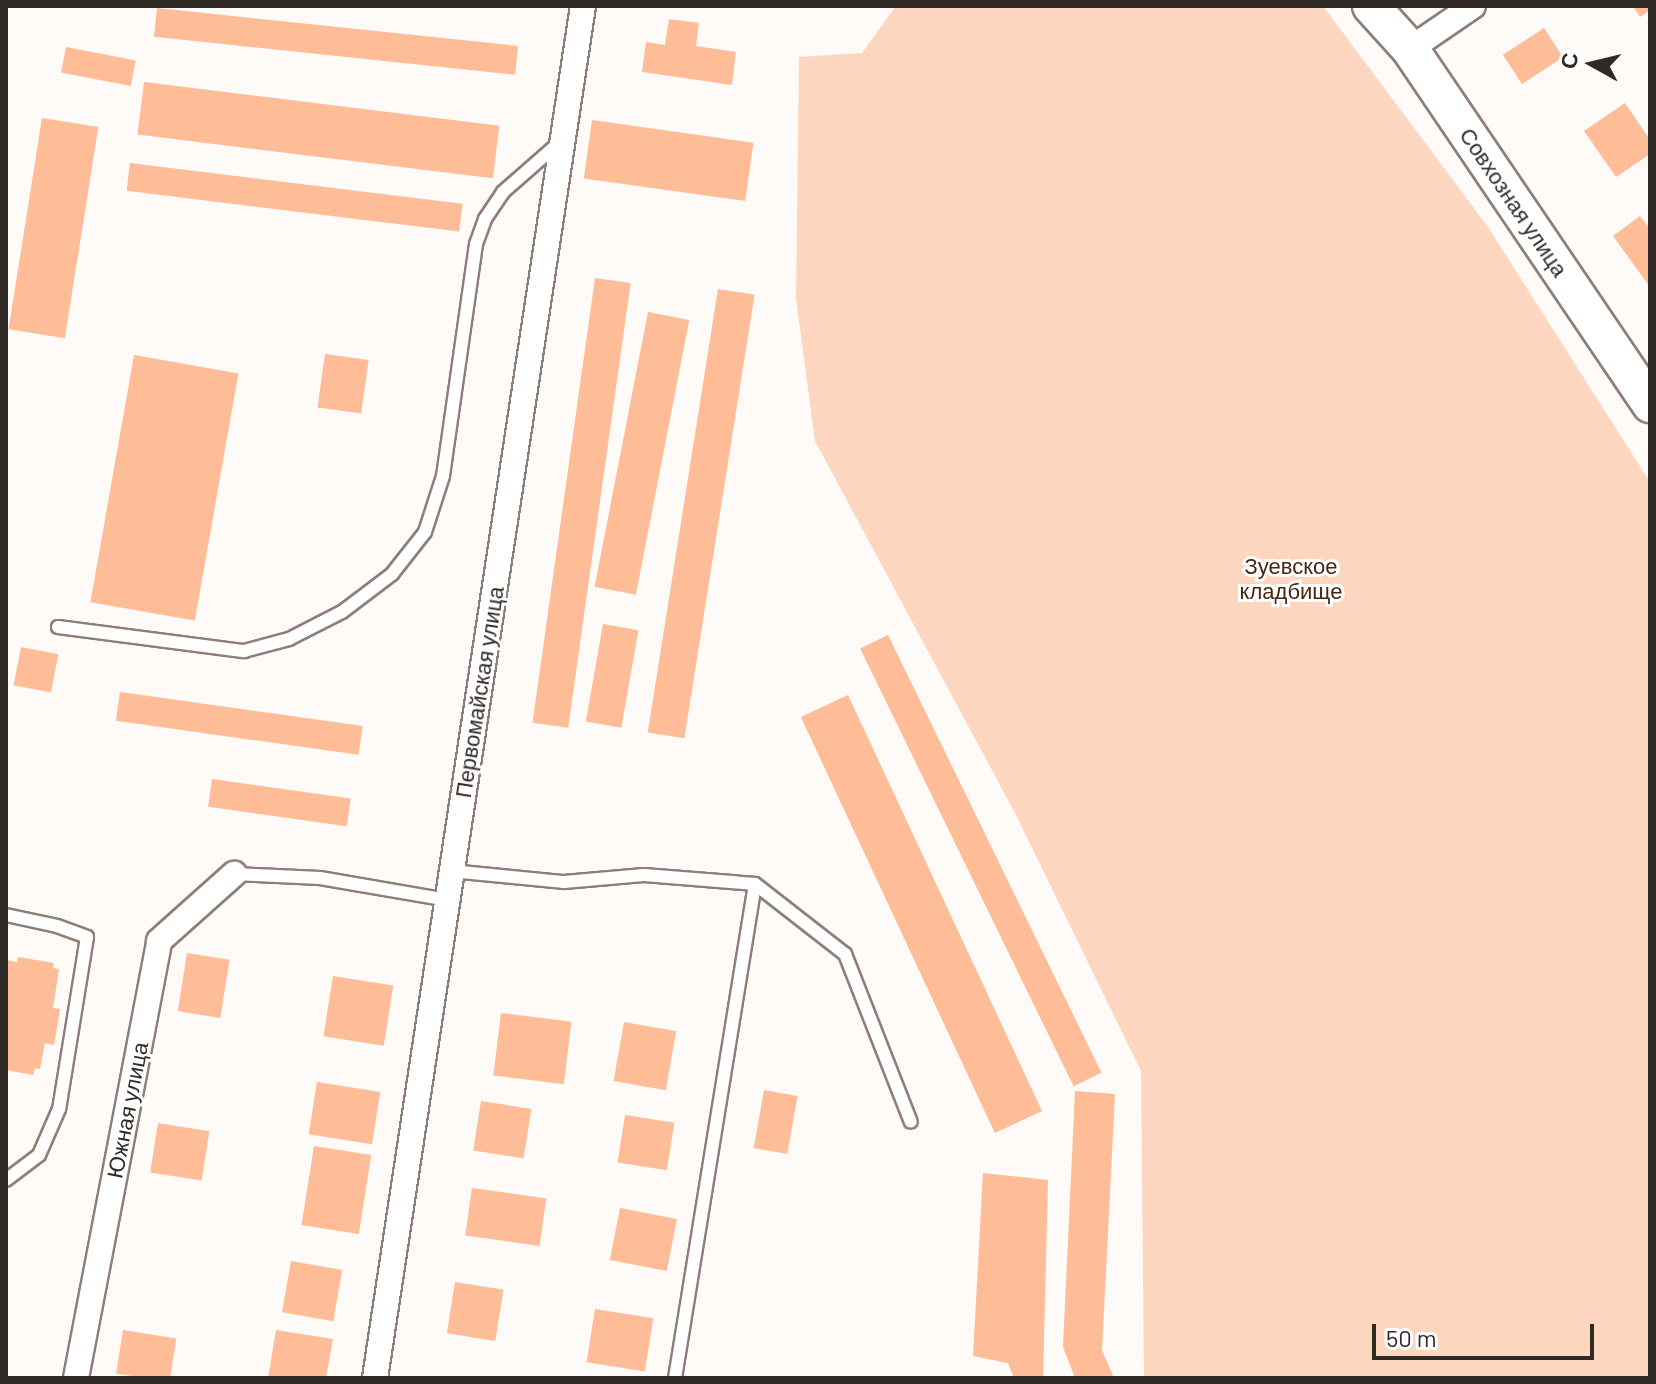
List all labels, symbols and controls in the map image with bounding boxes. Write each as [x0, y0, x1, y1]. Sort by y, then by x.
north arrow [1552, 24, 1632, 104]
text: С [1554, 51, 1582, 70]
street label: Совхозная улица [1454, 123, 1574, 281]
park label: Зуевское кладбище [1240, 552, 1342, 604]
street label: Первомайская улица [449, 584, 509, 800]
street label: Южная улица [101, 1040, 153, 1180]
scale bar [1376, 1308, 1598, 1358]
text: 50 m [1386, 1323, 1437, 1352]

